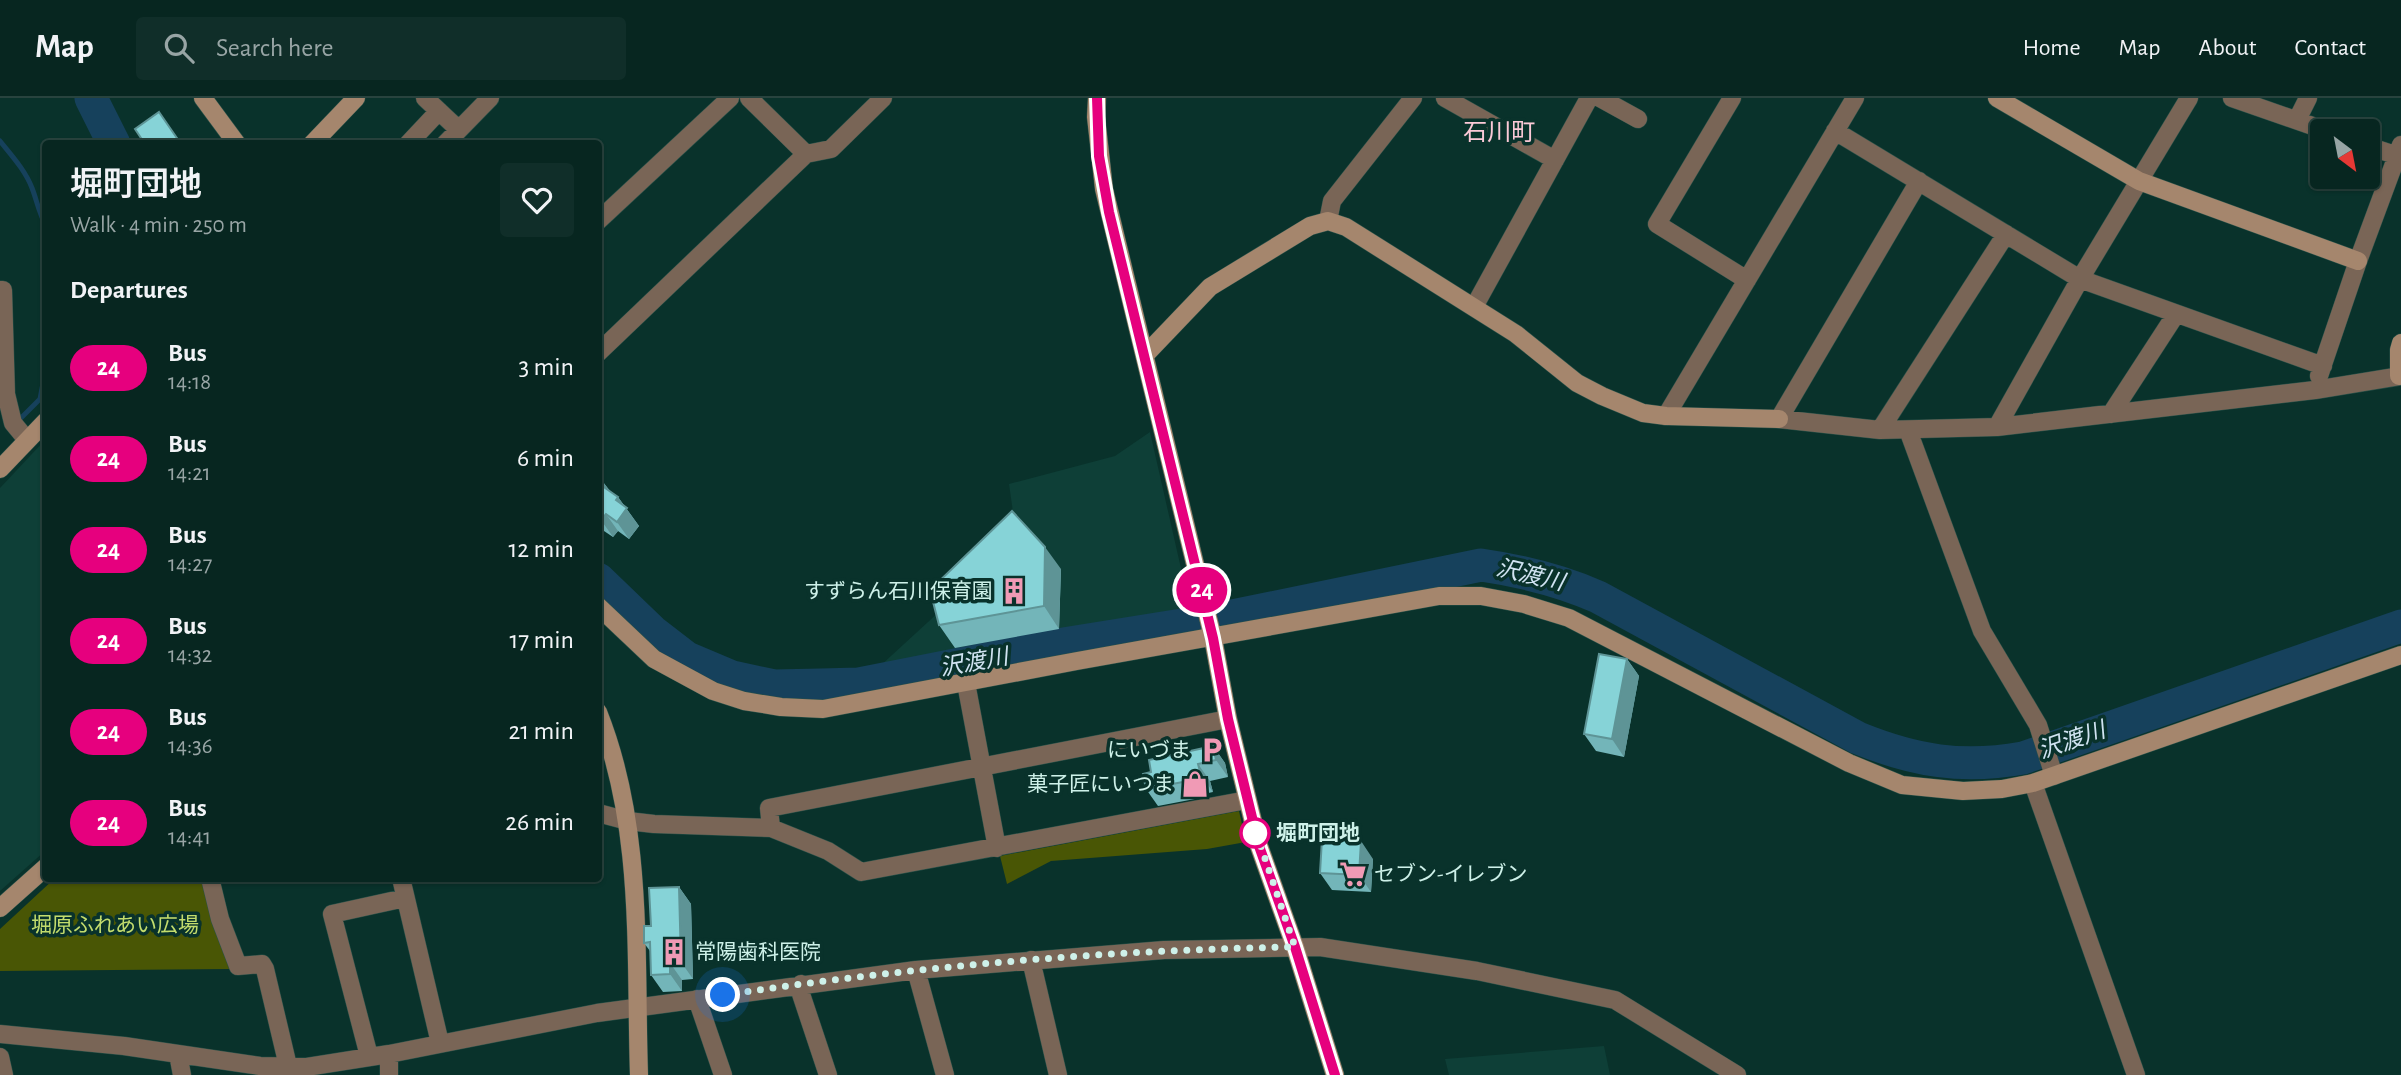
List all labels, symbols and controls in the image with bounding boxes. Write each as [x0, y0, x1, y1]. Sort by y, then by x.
search box [136, 17, 626, 80]
icon: search [160, 29, 198, 67]
text: Map [35, 31, 94, 64]
text: Search here [216, 35, 334, 61]
text: Home [2023, 36, 2081, 60]
text: Map [2119, 36, 2161, 60]
text: About [2199, 36, 2256, 60]
text: Contact [2294, 36, 2366, 60]
north arrow [2310, 119, 2380, 189]
map controls [2310, 119, 2380, 189]
district label: 石川町 [1463, 121, 1535, 145]
button: heart [500, 163, 574, 237]
text: 堀町団地 [70, 169, 202, 202]
text: Walk · 4 min · 250 m [70, 214, 247, 237]
text: Departures [70, 277, 188, 303]
text: Bus [168, 340, 207, 366]
text: 3 min [518, 354, 574, 380]
text: 24 [97, 356, 120, 380]
text: 14:18 [168, 371, 211, 394]
text: Bus [168, 431, 207, 457]
text: 6 min [517, 445, 574, 471]
text: 24 [97, 447, 120, 471]
text: 14:21 [168, 462, 211, 485]
text: Bus [168, 522, 207, 548]
text: 12 min [508, 536, 574, 562]
text: 24 [97, 538, 120, 562]
text: 14:27 [168, 553, 212, 576]
water label: 沢渡川 [1494, 555, 1570, 596]
line badge: 24 [1170, 567, 1234, 613]
building icon: すずらん石川保育園 [999, 576, 1029, 606]
text: 24 [1190, 578, 1214, 602]
place label: すずらん石川保育園 [804, 580, 993, 602]
text: Bus [168, 613, 207, 639]
text: 17 min [509, 627, 574, 653]
text: 24 [97, 629, 120, 653]
water label: 沢渡川 [938, 643, 1013, 680]
text: 14:32 [168, 644, 212, 667]
text: Bus [168, 704, 207, 730]
water label: 沢渡川 [2035, 716, 2111, 763]
text: 21 min [508, 718, 574, 744]
text: 24 [97, 720, 120, 744]
text: 14:36 [168, 735, 213, 758]
parking icon: にいづま [1197, 735, 1227, 765]
place label: にいづま [1107, 739, 1191, 761]
shop icon: 菓子匠にいつま [1180, 769, 1210, 799]
place label: 菓子匠にいつま [1027, 773, 1174, 795]
text: Bus [168, 795, 207, 821]
text: 26 min [505, 809, 574, 835]
text: 24 [97, 811, 120, 835]
marker: 堀町団地 [1240, 818, 1270, 848]
place label: 堀町団地 [1276, 822, 1360, 844]
text: 14:41 [168, 826, 211, 849]
supermarket icon: セブン-イレブン [1338, 859, 1368, 889]
place label: セブン-イレブン [1374, 862, 1527, 885]
park label: 堀原ふれあい広場 [31, 914, 199, 936]
building icon: 常陽歯科医院 [659, 937, 689, 967]
place label: 常陽歯科医院 [695, 941, 821, 963]
your location [705, 977, 740, 1012]

